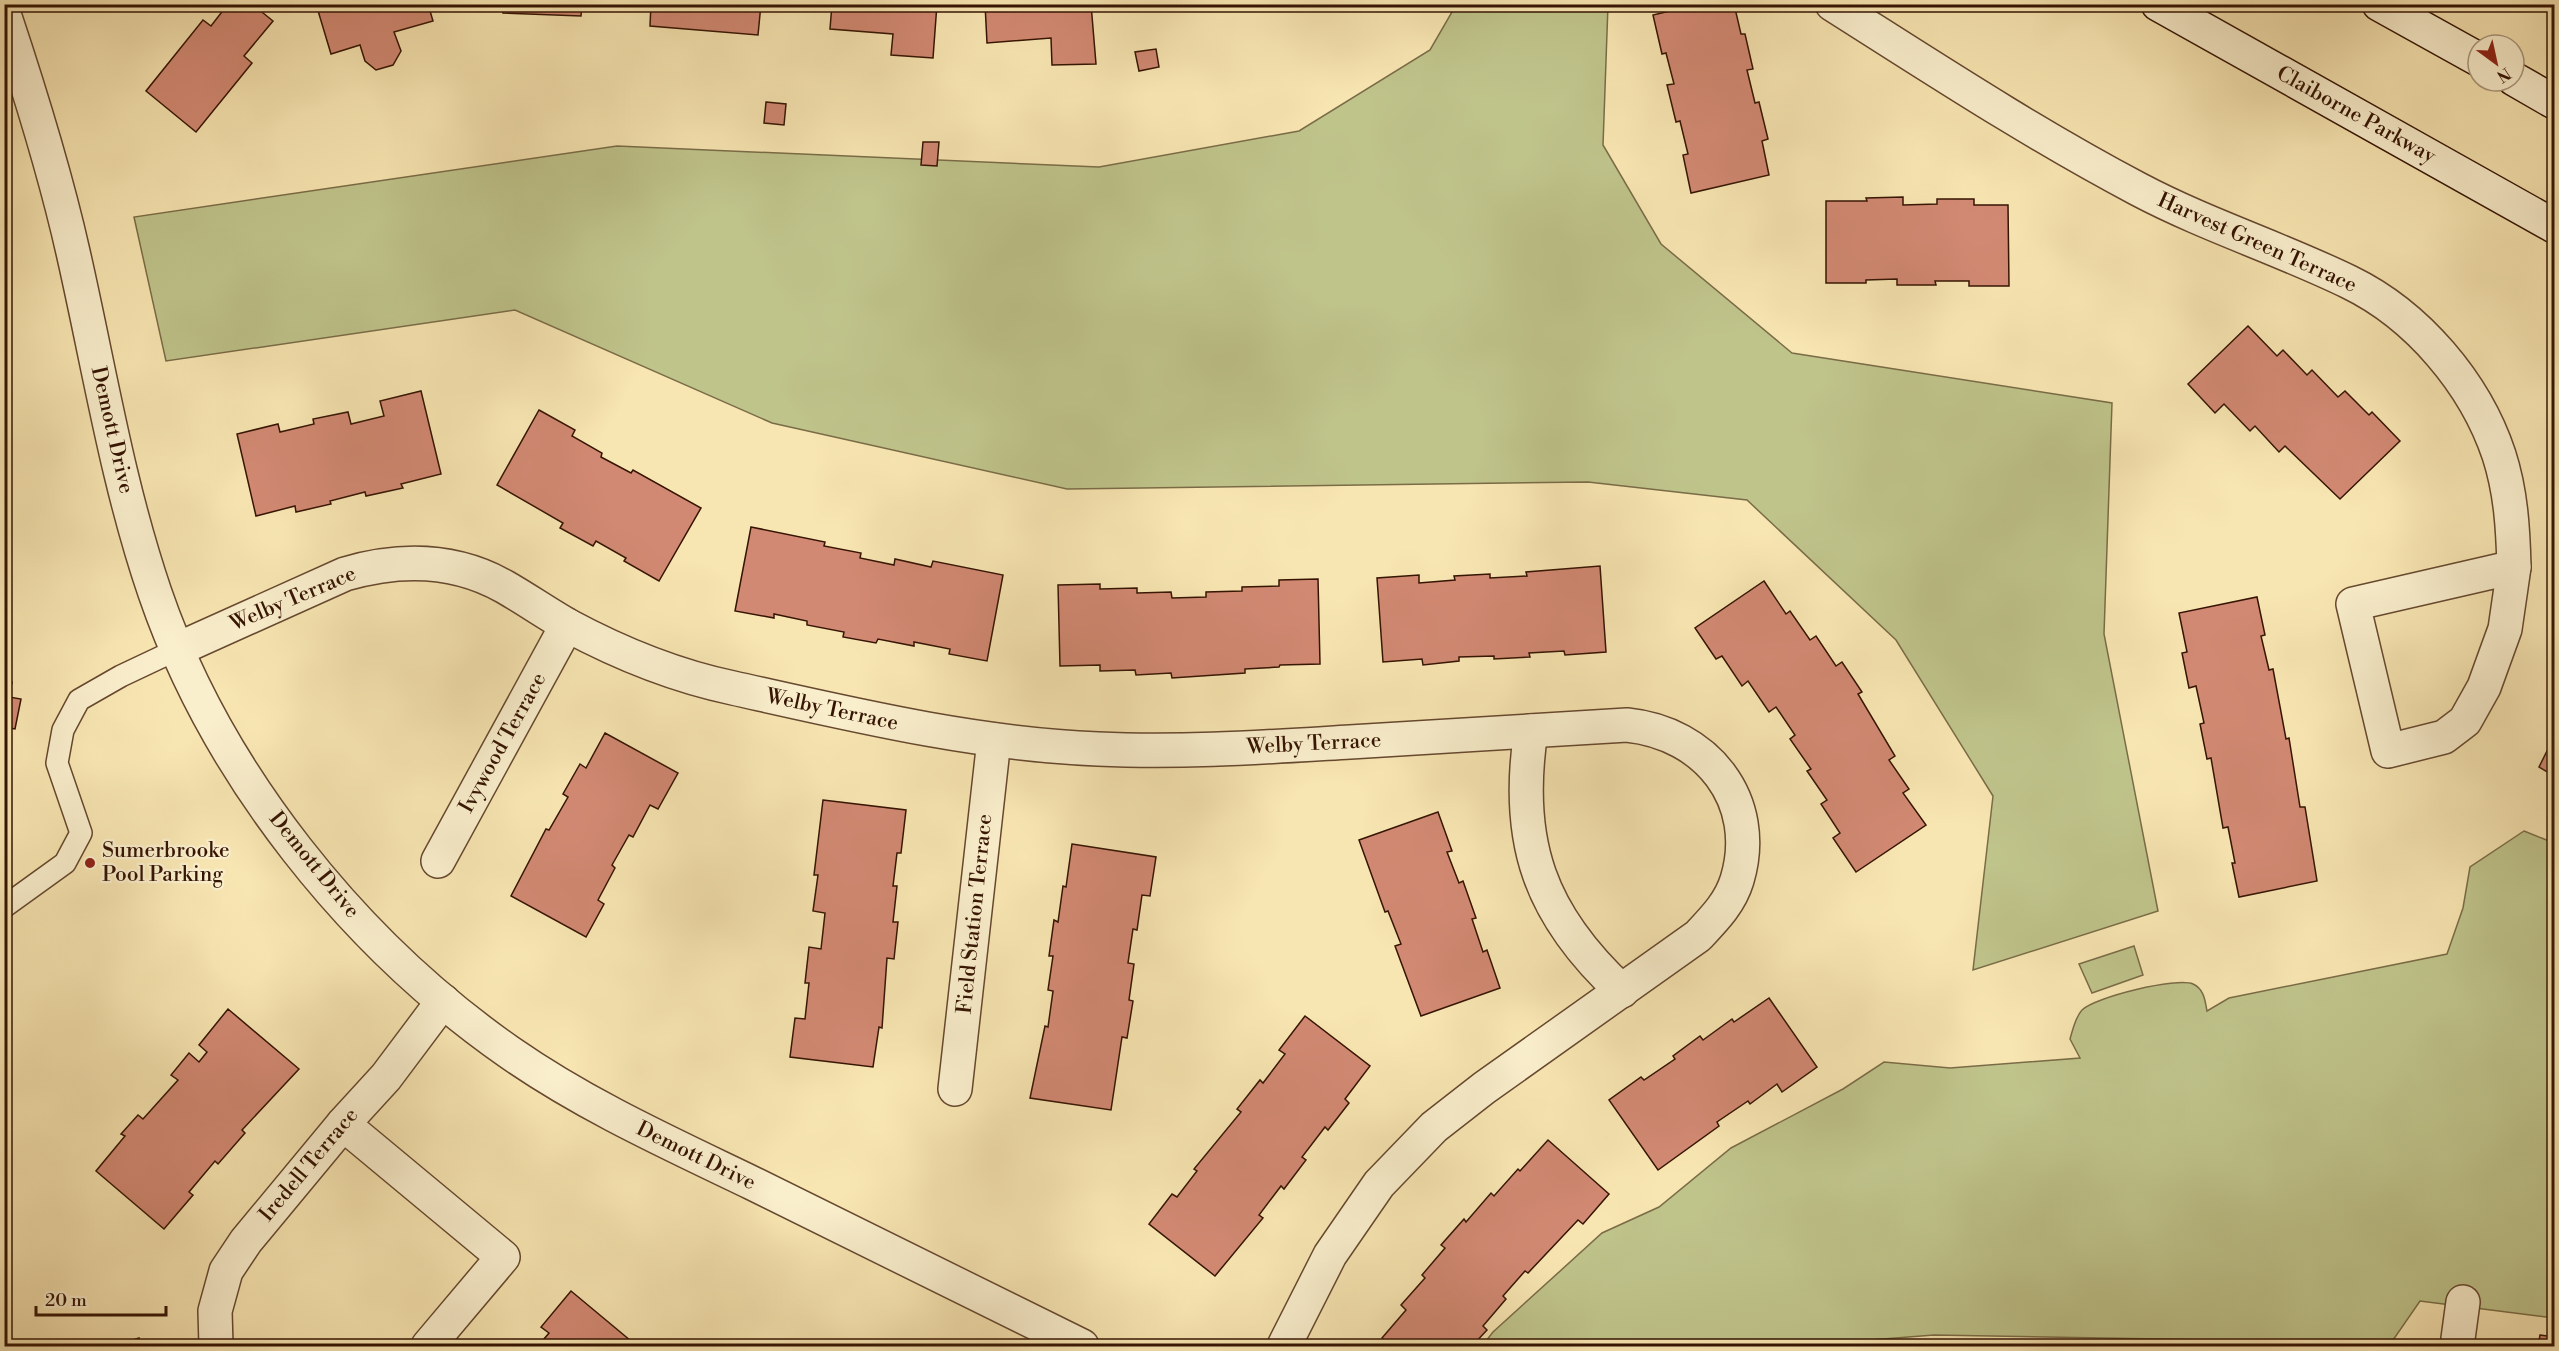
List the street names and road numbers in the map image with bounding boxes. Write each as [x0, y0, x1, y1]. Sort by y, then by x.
street label: Claiborne Parkway [2272, 61, 2441, 170]
street label: Harvest Green Terrace [2153, 187, 2361, 299]
street label: Demott Drive [85, 364, 139, 496]
street label: Welby Terrace [225, 561, 360, 638]
street label: Ivywood Terrace [454, 668, 552, 818]
street label: Welby Terrace [763, 683, 901, 737]
street label: Welby Terrace [1245, 727, 1382, 761]
street label: Demott Drive [263, 806, 365, 924]
street label: Field Station Terrace [952, 813, 998, 1015]
street label: Iredell Terrace [254, 1103, 364, 1227]
street label: Demott Drive [632, 1116, 760, 1196]

